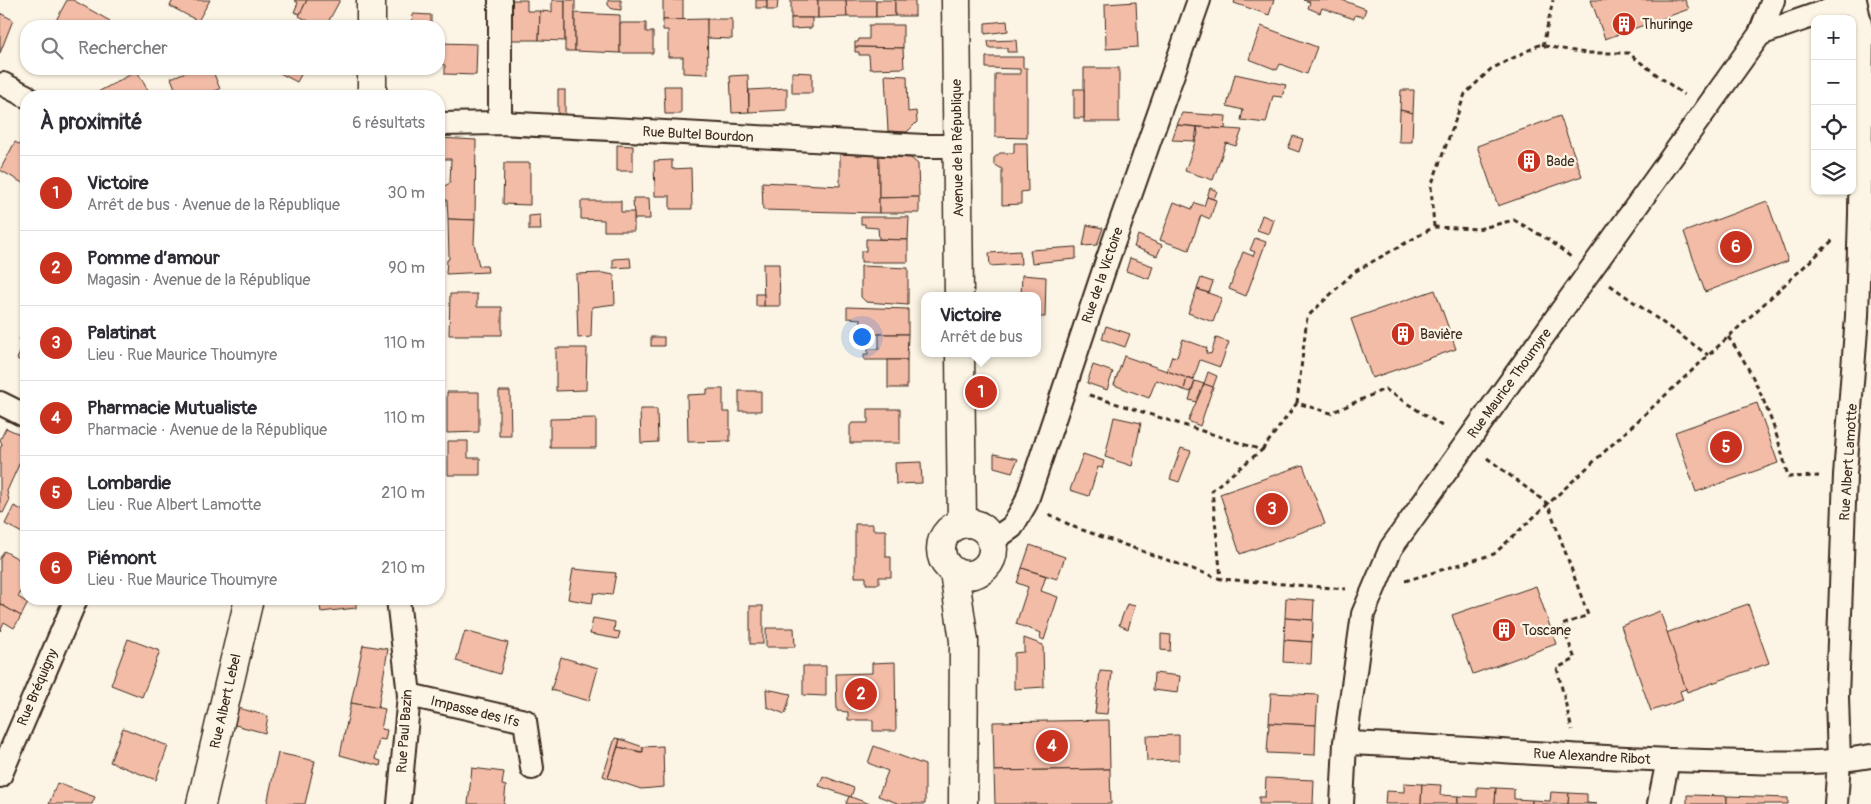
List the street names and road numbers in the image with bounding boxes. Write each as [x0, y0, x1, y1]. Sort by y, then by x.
street label: Avenue de la République [948, 79, 967, 217]
street label: Rue Bultel Bourdon [642, 123, 754, 146]
street label: Rue de la Victoire [1078, 225, 1127, 325]
street label: Rue Maurice Thoumyre [1464, 325, 1555, 441]
street label: Rue Albert Lamotte [1836, 403, 1861, 521]
street label: Rue Bréquigny [14, 646, 61, 728]
street label: Rue Albert Lebel [206, 652, 245, 750]
street label: Rue Paul Bazin [393, 689, 416, 773]
street label: Impasse des Ifs [429, 692, 522, 731]
street label: Rue Alexandre Ribot [1533, 745, 1651, 768]

